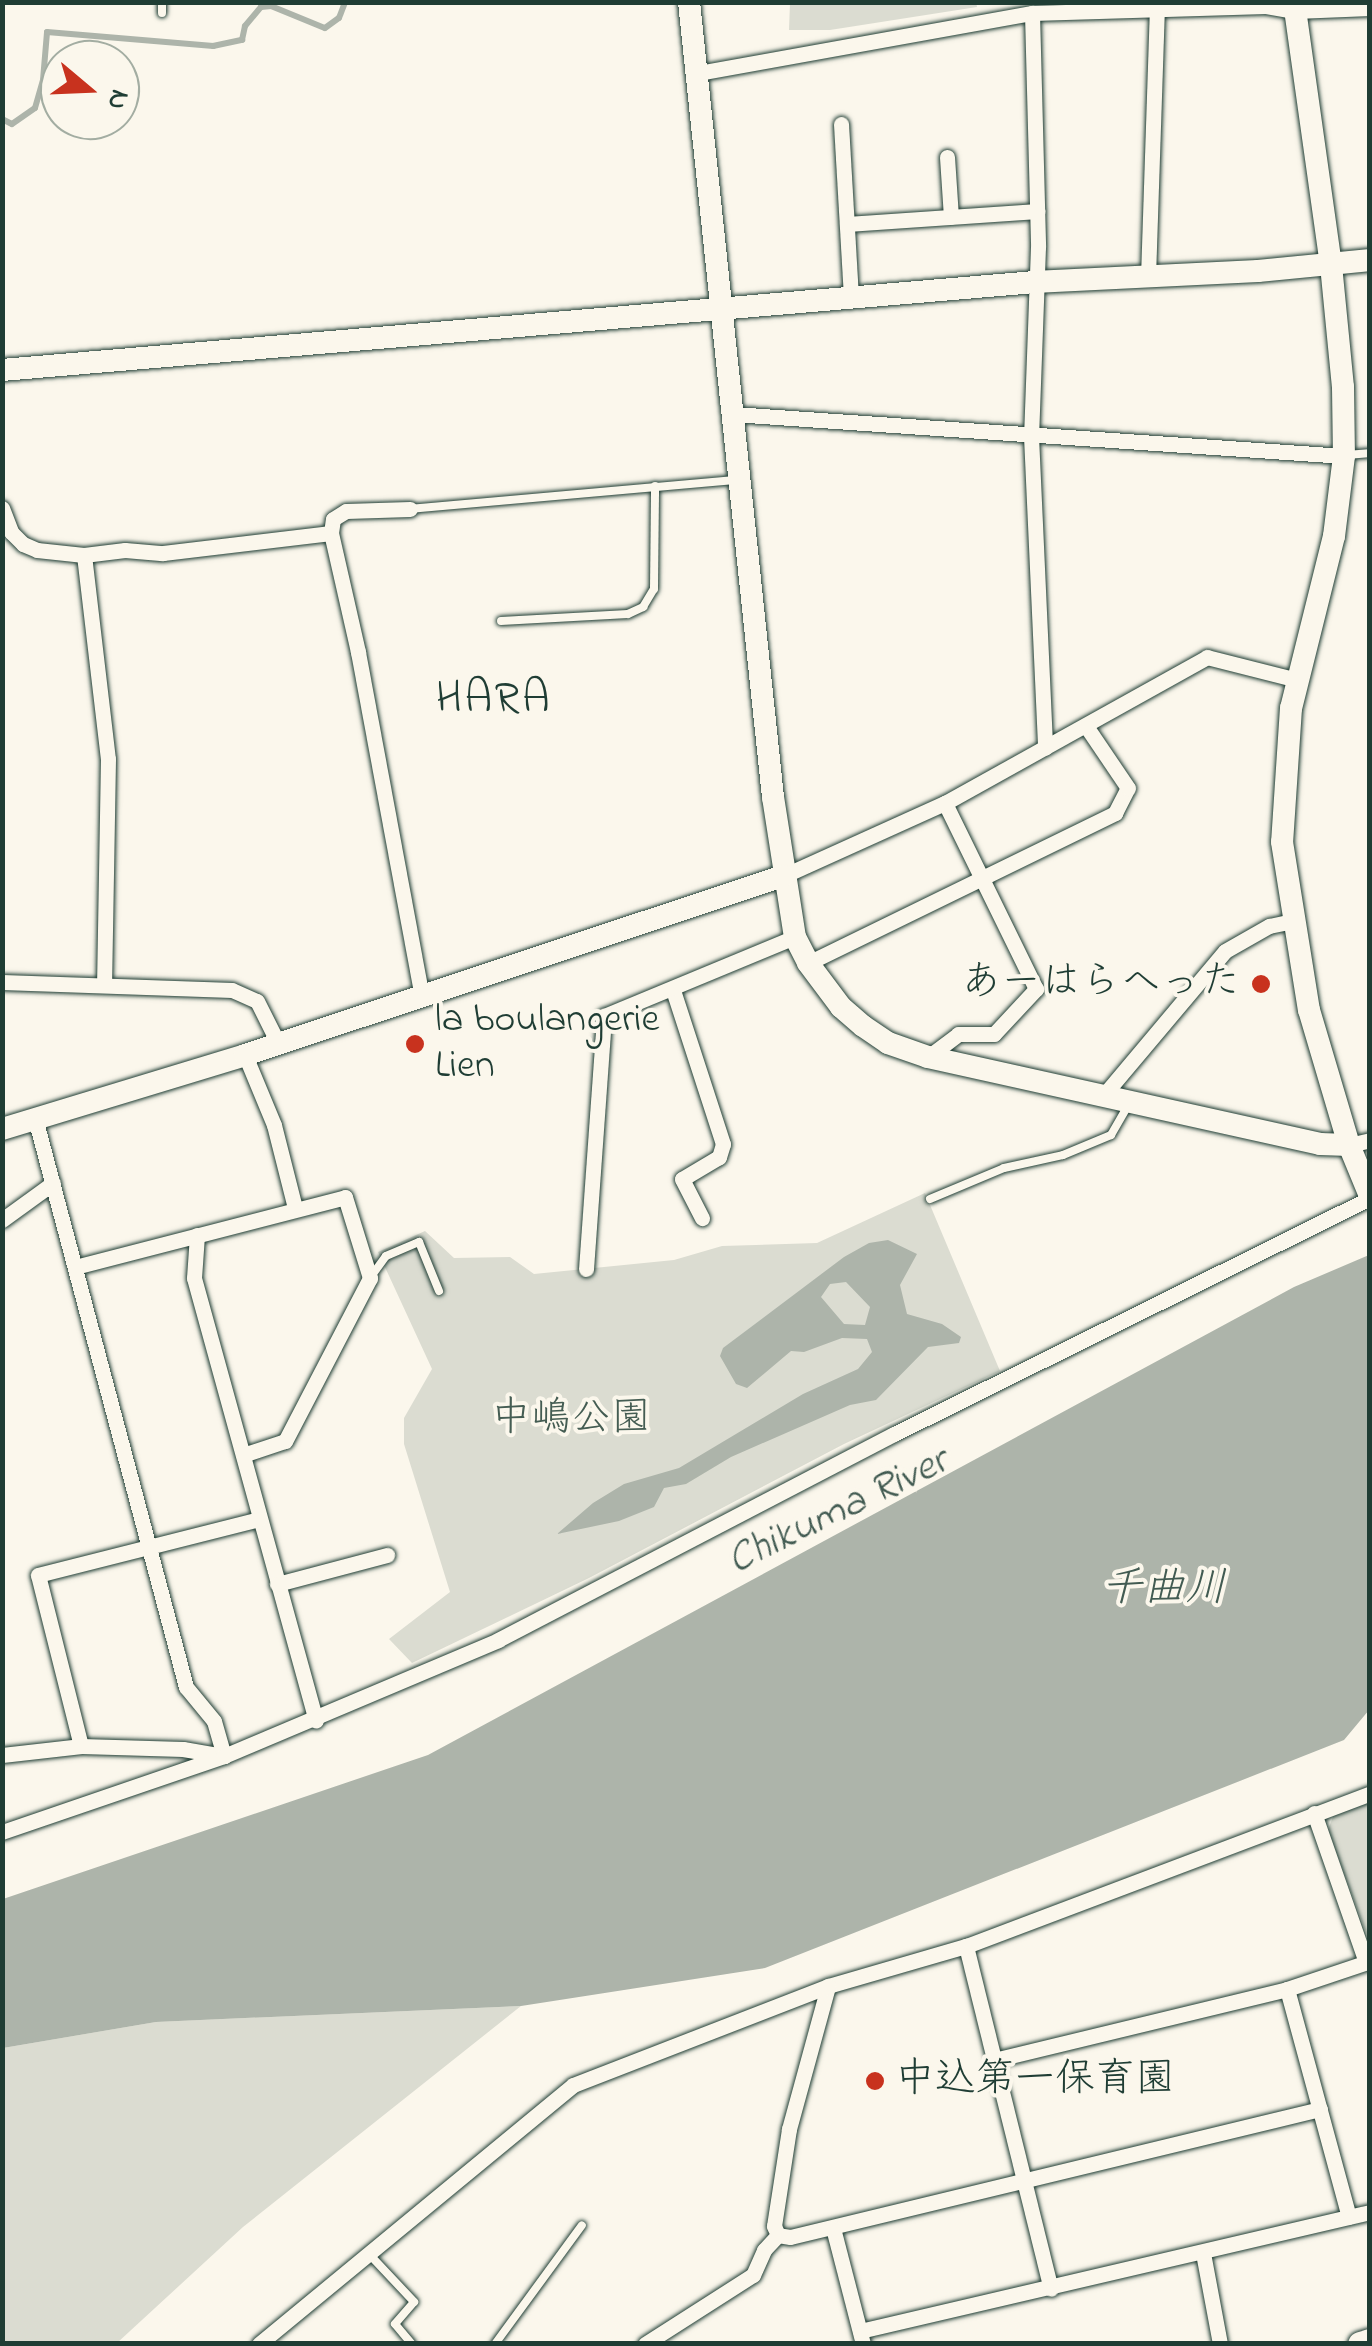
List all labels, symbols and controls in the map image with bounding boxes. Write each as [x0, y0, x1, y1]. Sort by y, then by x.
north arrow [40, 40, 140, 140]
text: N [94, 84, 139, 115]
district label: HARA [436, 674, 552, 728]
place label: あーはらへった [961, 960, 1241, 1008]
marker: あーはらへった [1250, 973, 1272, 995]
place label: la boulangerie Lien [435, 997, 659, 1091]
marker: la boulangerie Lien [404, 1033, 426, 1055]
park label: 中嶋公園 [491, 1396, 651, 1444]
water label: Chikuma River [720, 1437, 956, 1587]
water label: 千曲川 [1101, 1565, 1227, 1615]
place label: 中込第一保育園 [895, 2057, 1175, 2105]
marker: 中込第一保育園 [864, 2070, 886, 2092]

